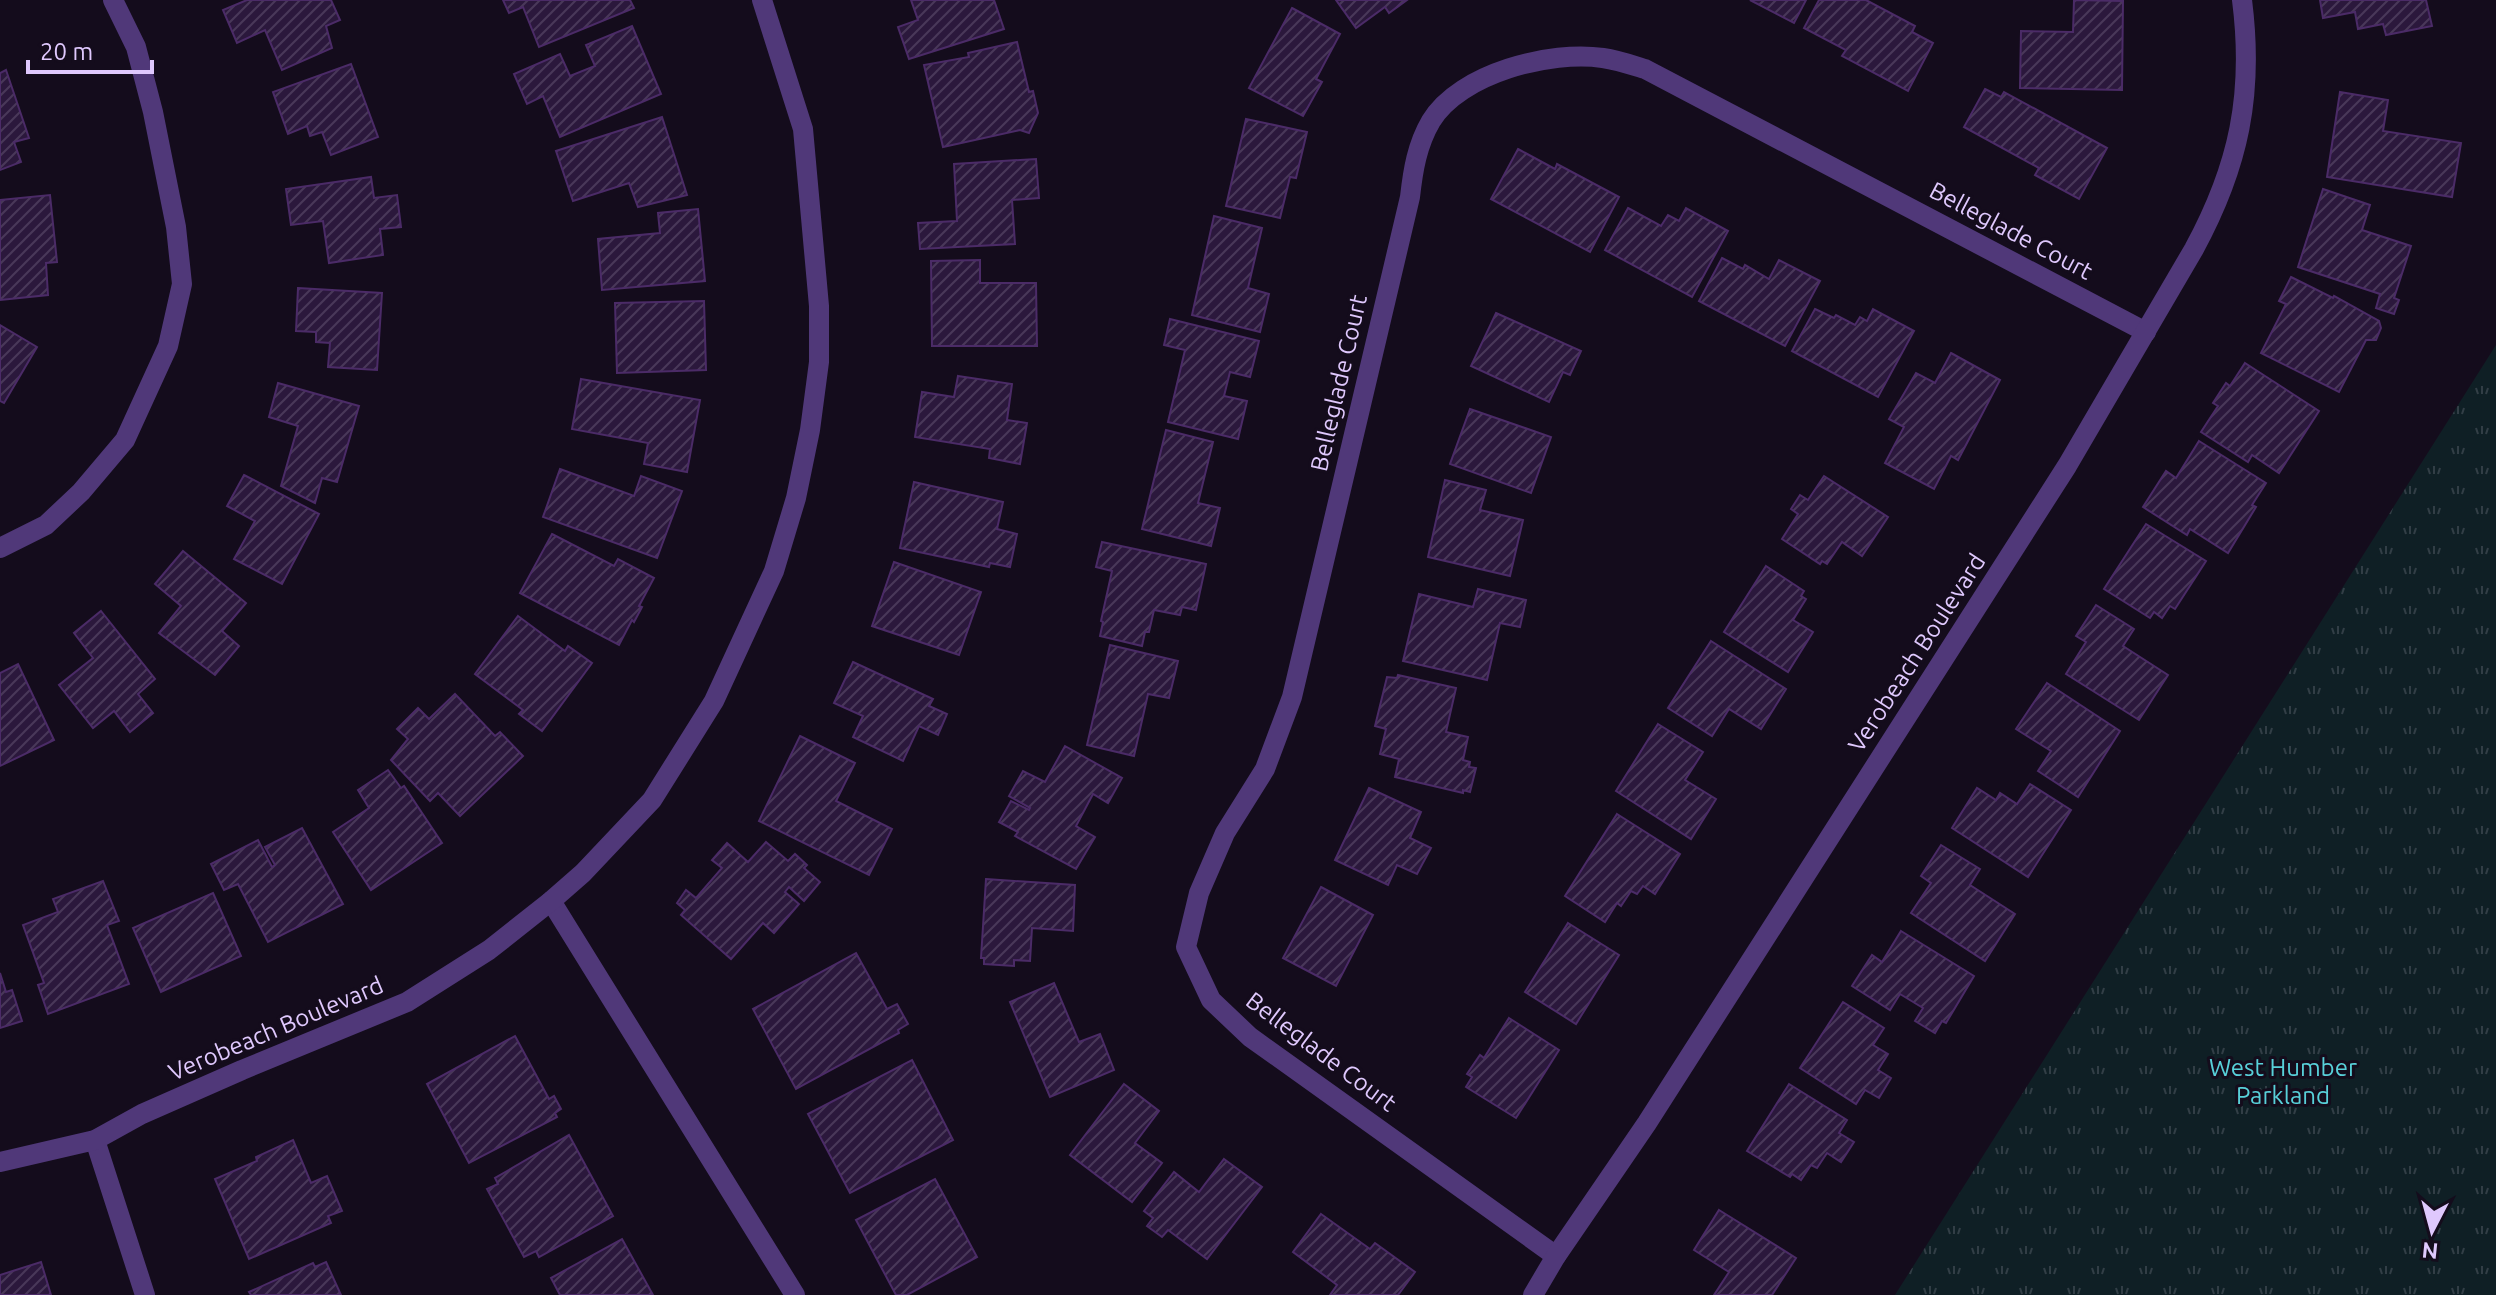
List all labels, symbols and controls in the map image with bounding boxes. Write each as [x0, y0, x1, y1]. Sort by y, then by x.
scale bar [28, 24, 152, 74]
text: 20 m [40, 38, 93, 65]
street label: Belleglade Court [1925, 176, 2098, 285]
street label: Belleglade Court [1305, 291, 1372, 474]
street label: Verobeach Boulevard [1843, 549, 1991, 757]
street label: Verobeach Boulevard [164, 971, 387, 1086]
street label: Belleglade Court [1241, 986, 1402, 1117]
park label: West Humber Parkland [2209, 1054, 2357, 1109]
north arrow [2392, 1191, 2472, 1271]
text: N [2420, 1238, 2439, 1265]

